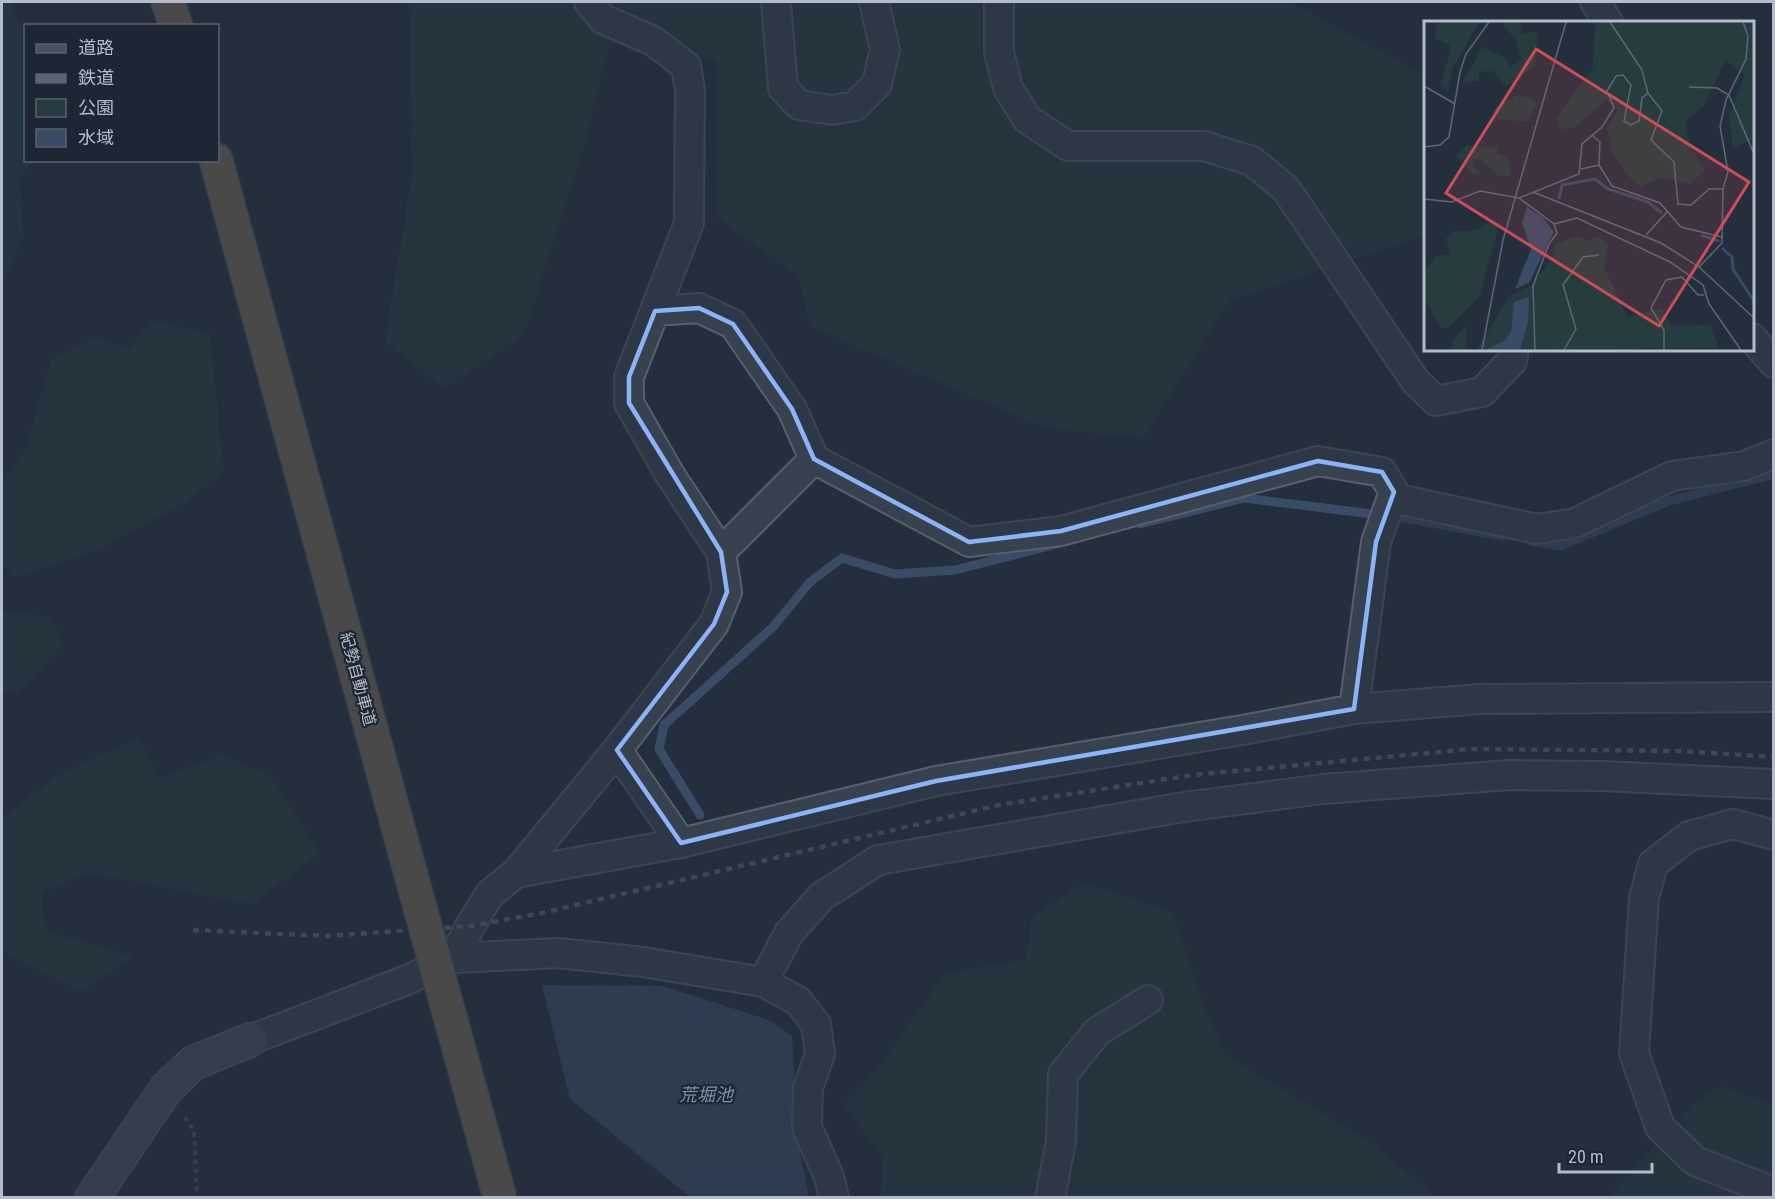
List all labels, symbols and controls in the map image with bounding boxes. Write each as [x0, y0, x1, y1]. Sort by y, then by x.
inset map [1424, 21, 1754, 351]
legend [24, 24, 219, 162]
text: 道路 [78, 37, 114, 58]
text: 鉄道 [78, 67, 114, 88]
text: 公園 [78, 97, 114, 118]
text: 水域 [78, 127, 114, 148]
street label: 紀勢自動車道 [336, 630, 380, 728]
water label: 荒堀池 [679, 1084, 735, 1105]
scale bar [1559, 1136, 1652, 1174]
text: 20 m [1568, 1146, 1603, 1167]

